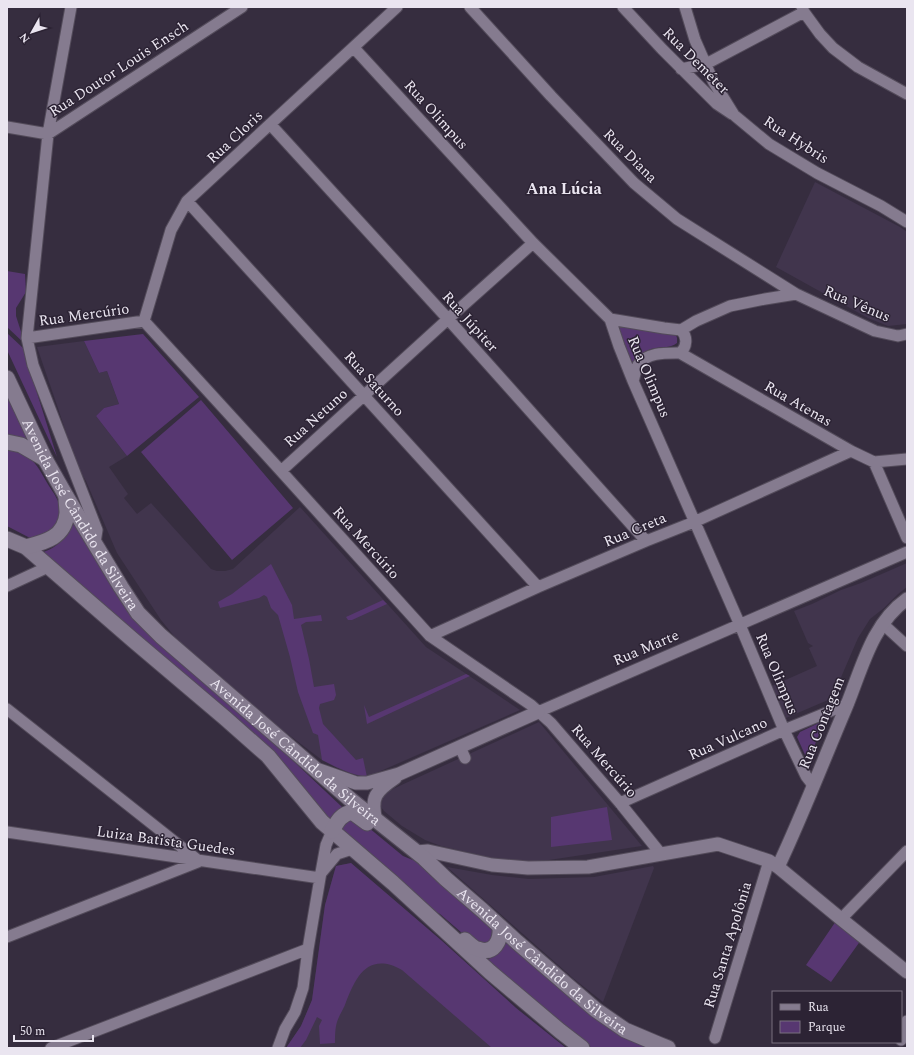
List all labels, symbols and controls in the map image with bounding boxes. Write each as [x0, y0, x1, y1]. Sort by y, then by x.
north arrow [12, 12, 52, 52]
street label: Rua Doutor Louis Ensch [45, 15, 194, 123]
street label: Rua Deméter [657, 22, 735, 100]
text: N [15, 29, 34, 47]
street label: Rua Olimpus [398, 75, 474, 155]
street label: Rua Cloris [202, 105, 268, 169]
street label: Rua Hybris [759, 110, 833, 170]
street label: Rua Diana [597, 123, 663, 189]
district label: Ana Lúcia [526, 177, 603, 201]
street label: Rua Vênus [820, 280, 894, 328]
street label: Rua Júpiter [436, 286, 504, 358]
street label: Rua Mercúrio [37, 297, 131, 333]
street label: Rua Olimpus [621, 332, 677, 422]
street label: Rua Saturno [338, 346, 410, 422]
street label: Rua Atenas [760, 375, 836, 433]
street label: Rua Netuno [279, 383, 353, 453]
street label: Avenida José Cândido da Silveira [16, 414, 145, 616]
street label: Rua Mercúrio [327, 501, 405, 585]
street label: Rua Creta [600, 506, 671, 554]
street label: Rua Marte [609, 624, 683, 672]
street label: Rua Olimpus [749, 629, 805, 719]
street label: Avenida José Cândido da Silveira [205, 672, 386, 831]
street label: Rua Contagem [793, 673, 851, 773]
street label: Rua Vulcano [685, 711, 771, 767]
street label: Rua Mercúrio [565, 719, 643, 803]
street label: Luiza Batista Guedes [95, 820, 237, 862]
street label: Rua Santa Apolônia [698, 878, 758, 1011]
street label: Avenida José Cândido da Silveira [451, 881, 633, 1041]
legend [772, 991, 902, 1043]
text: Rua [808, 998, 829, 1017]
scale bar [14, 1017, 93, 1043]
text: Parque [808, 1018, 845, 1037]
text: 50 m [20, 1022, 45, 1041]

